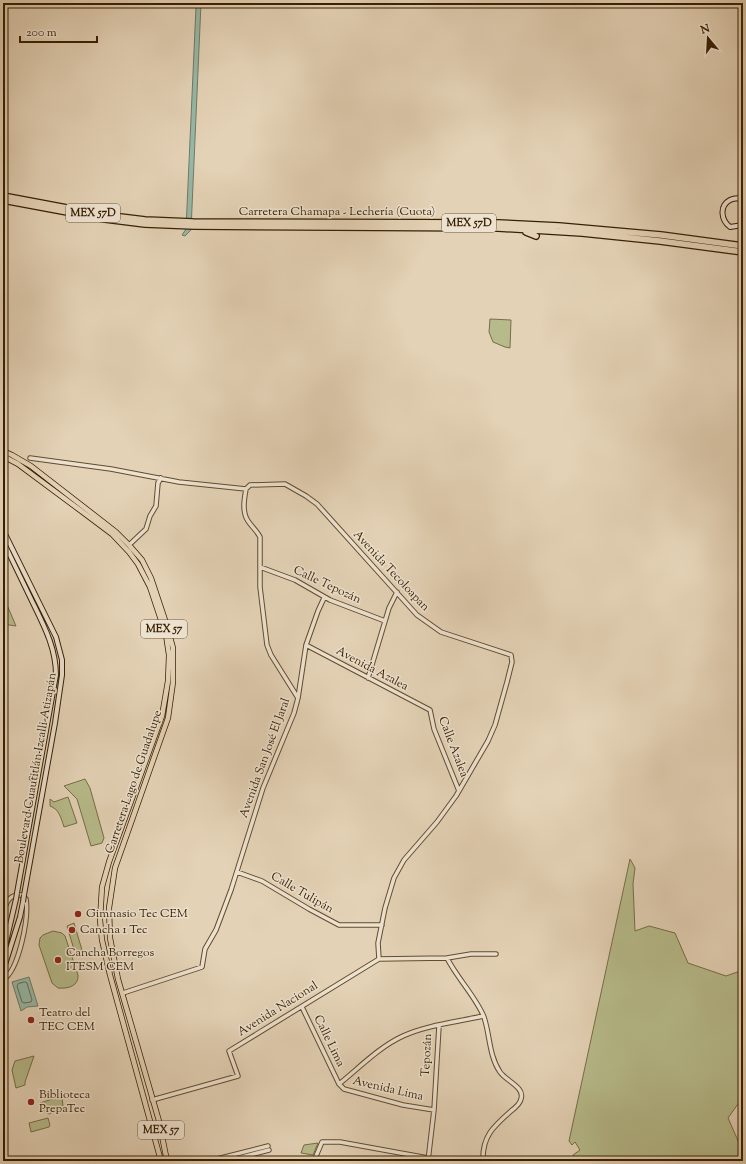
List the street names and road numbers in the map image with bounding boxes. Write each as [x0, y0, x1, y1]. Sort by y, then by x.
street label: Carretera Chamapa - Lechería (Cuota) [239, 203, 435, 221]
road number: MEX 57D [66, 204, 120, 222]
road number: MEX 57D [442, 214, 496, 232]
street label: Avenida Tecoloapan [349, 526, 433, 616]
street label: Calle Tepozán [290, 561, 364, 609]
road number: MEX 57 [141, 620, 187, 638]
street label: Avenida Azalea [332, 642, 412, 696]
street label: Boulevard Cuautitlán Izcalli-Atizapán [10, 671, 62, 865]
street label: Avenida San José El Jaral [235, 695, 295, 821]
street label: Carretera Lago de Guadalupe [101, 707, 167, 856]
street label: Calle Azalea [433, 714, 473, 780]
street label: Calle Tulipán [267, 868, 337, 918]
street label: Avenida Nacional [234, 977, 322, 1041]
street label: Calle Lima [309, 1012, 350, 1070]
street label: Tepozán [417, 1033, 437, 1077]
street label: Avenida Lima [351, 1072, 426, 1106]
road number: MEX 57 [138, 1121, 184, 1139]

